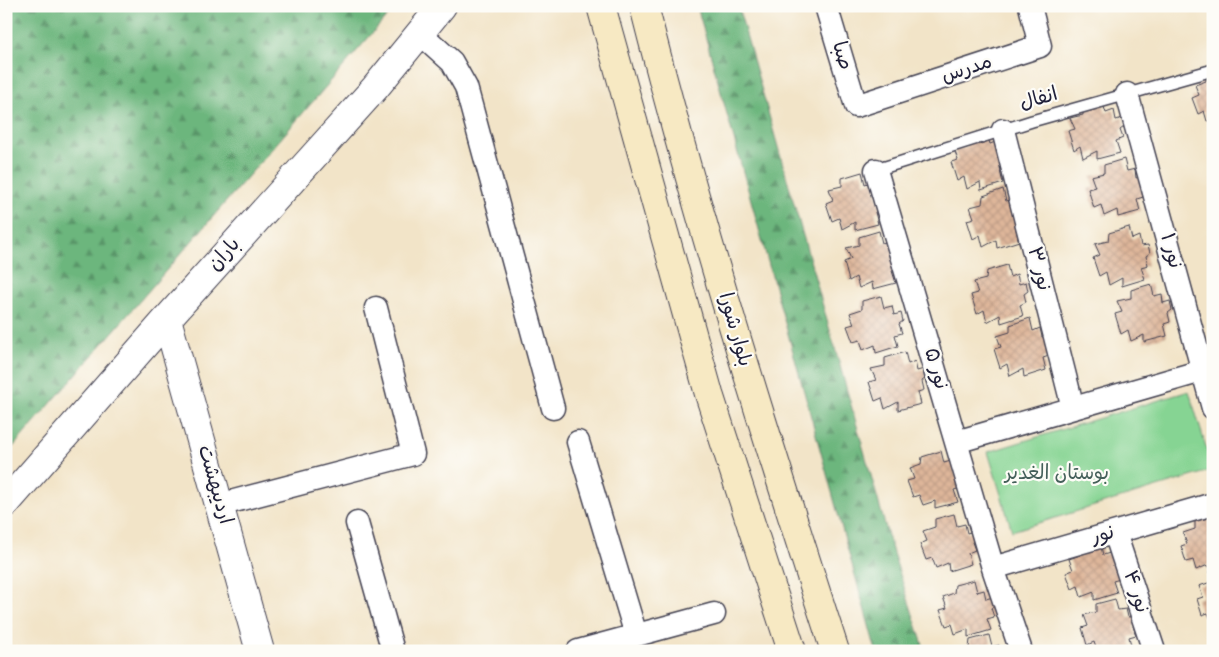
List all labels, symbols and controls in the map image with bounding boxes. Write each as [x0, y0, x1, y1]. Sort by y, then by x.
street label: صبا [823, 38, 859, 74]
street label: مدرس [938, 48, 996, 92]
street label: انفال [1016, 81, 1062, 119]
street label: نور ۱ [1151, 230, 1189, 272]
street label: باران [202, 232, 248, 278]
street label: نور ۳ [1019, 244, 1057, 294]
street label: بلوار شورا [710, 290, 758, 370]
street label: نور ۵ [915, 345, 955, 393]
street label: اردیبهشت [189, 442, 239, 528]
park label: بوستان الغدیر [1003, 460, 1109, 489]
street label: نور [1087, 519, 1118, 553]
street label: نور ۴ [1115, 567, 1155, 617]

